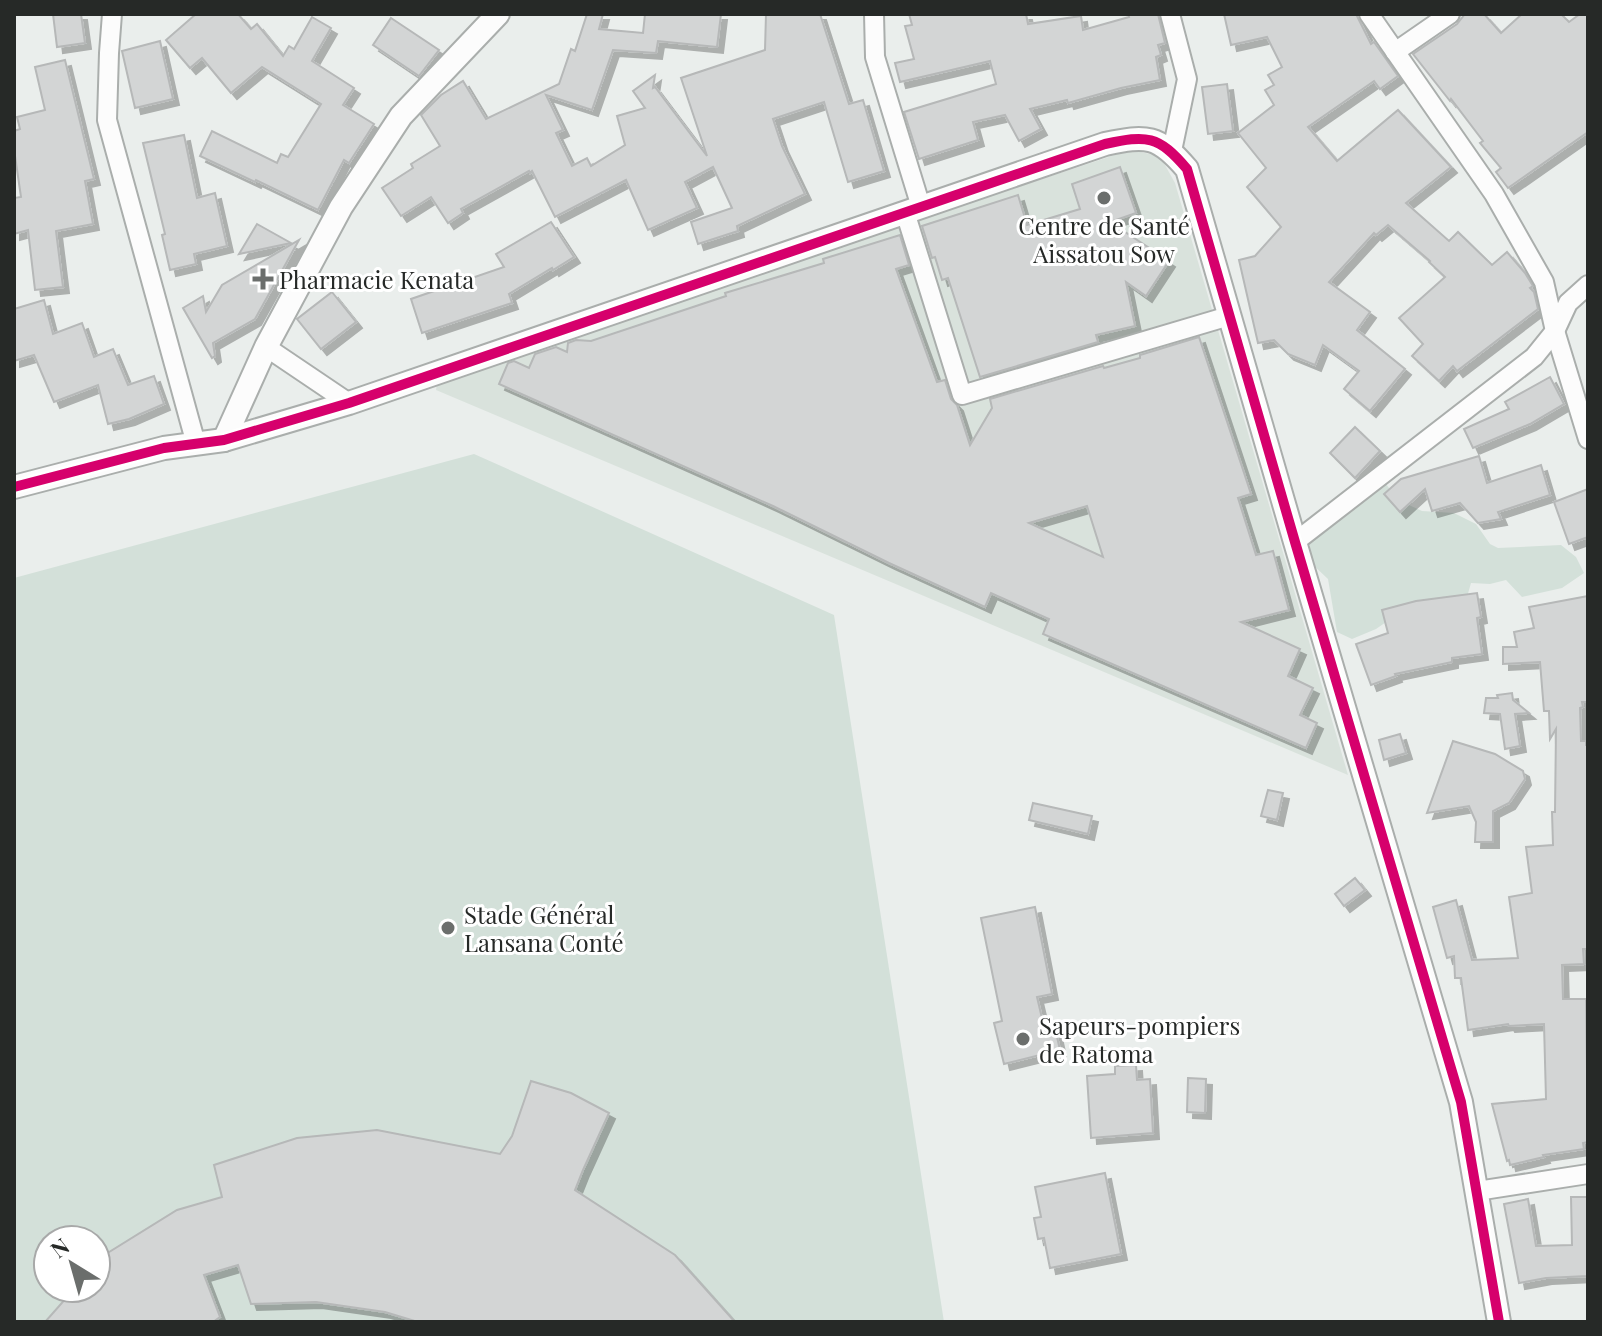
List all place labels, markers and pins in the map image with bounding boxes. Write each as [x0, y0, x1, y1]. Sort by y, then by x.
marker: Centre de Santé Aissatou Sow [1095, 189, 1113, 207]
place label: Centre de Santé Aissatou Sow [1018, 209, 1190, 269]
place label: Pharmacie Kenata [279, 263, 474, 295]
marker: Pharmacie Kenata [254, 270, 272, 288]
place label: Stade Général Lansana Conté [464, 898, 624, 958]
marker: Stade Général Lansana Conté [439, 919, 457, 937]
place label: Sapeurs-pompiers de Ratoma [1039, 1009, 1240, 1069]
marker: Sapeurs-pompiers de Ratoma [1014, 1030, 1032, 1048]

